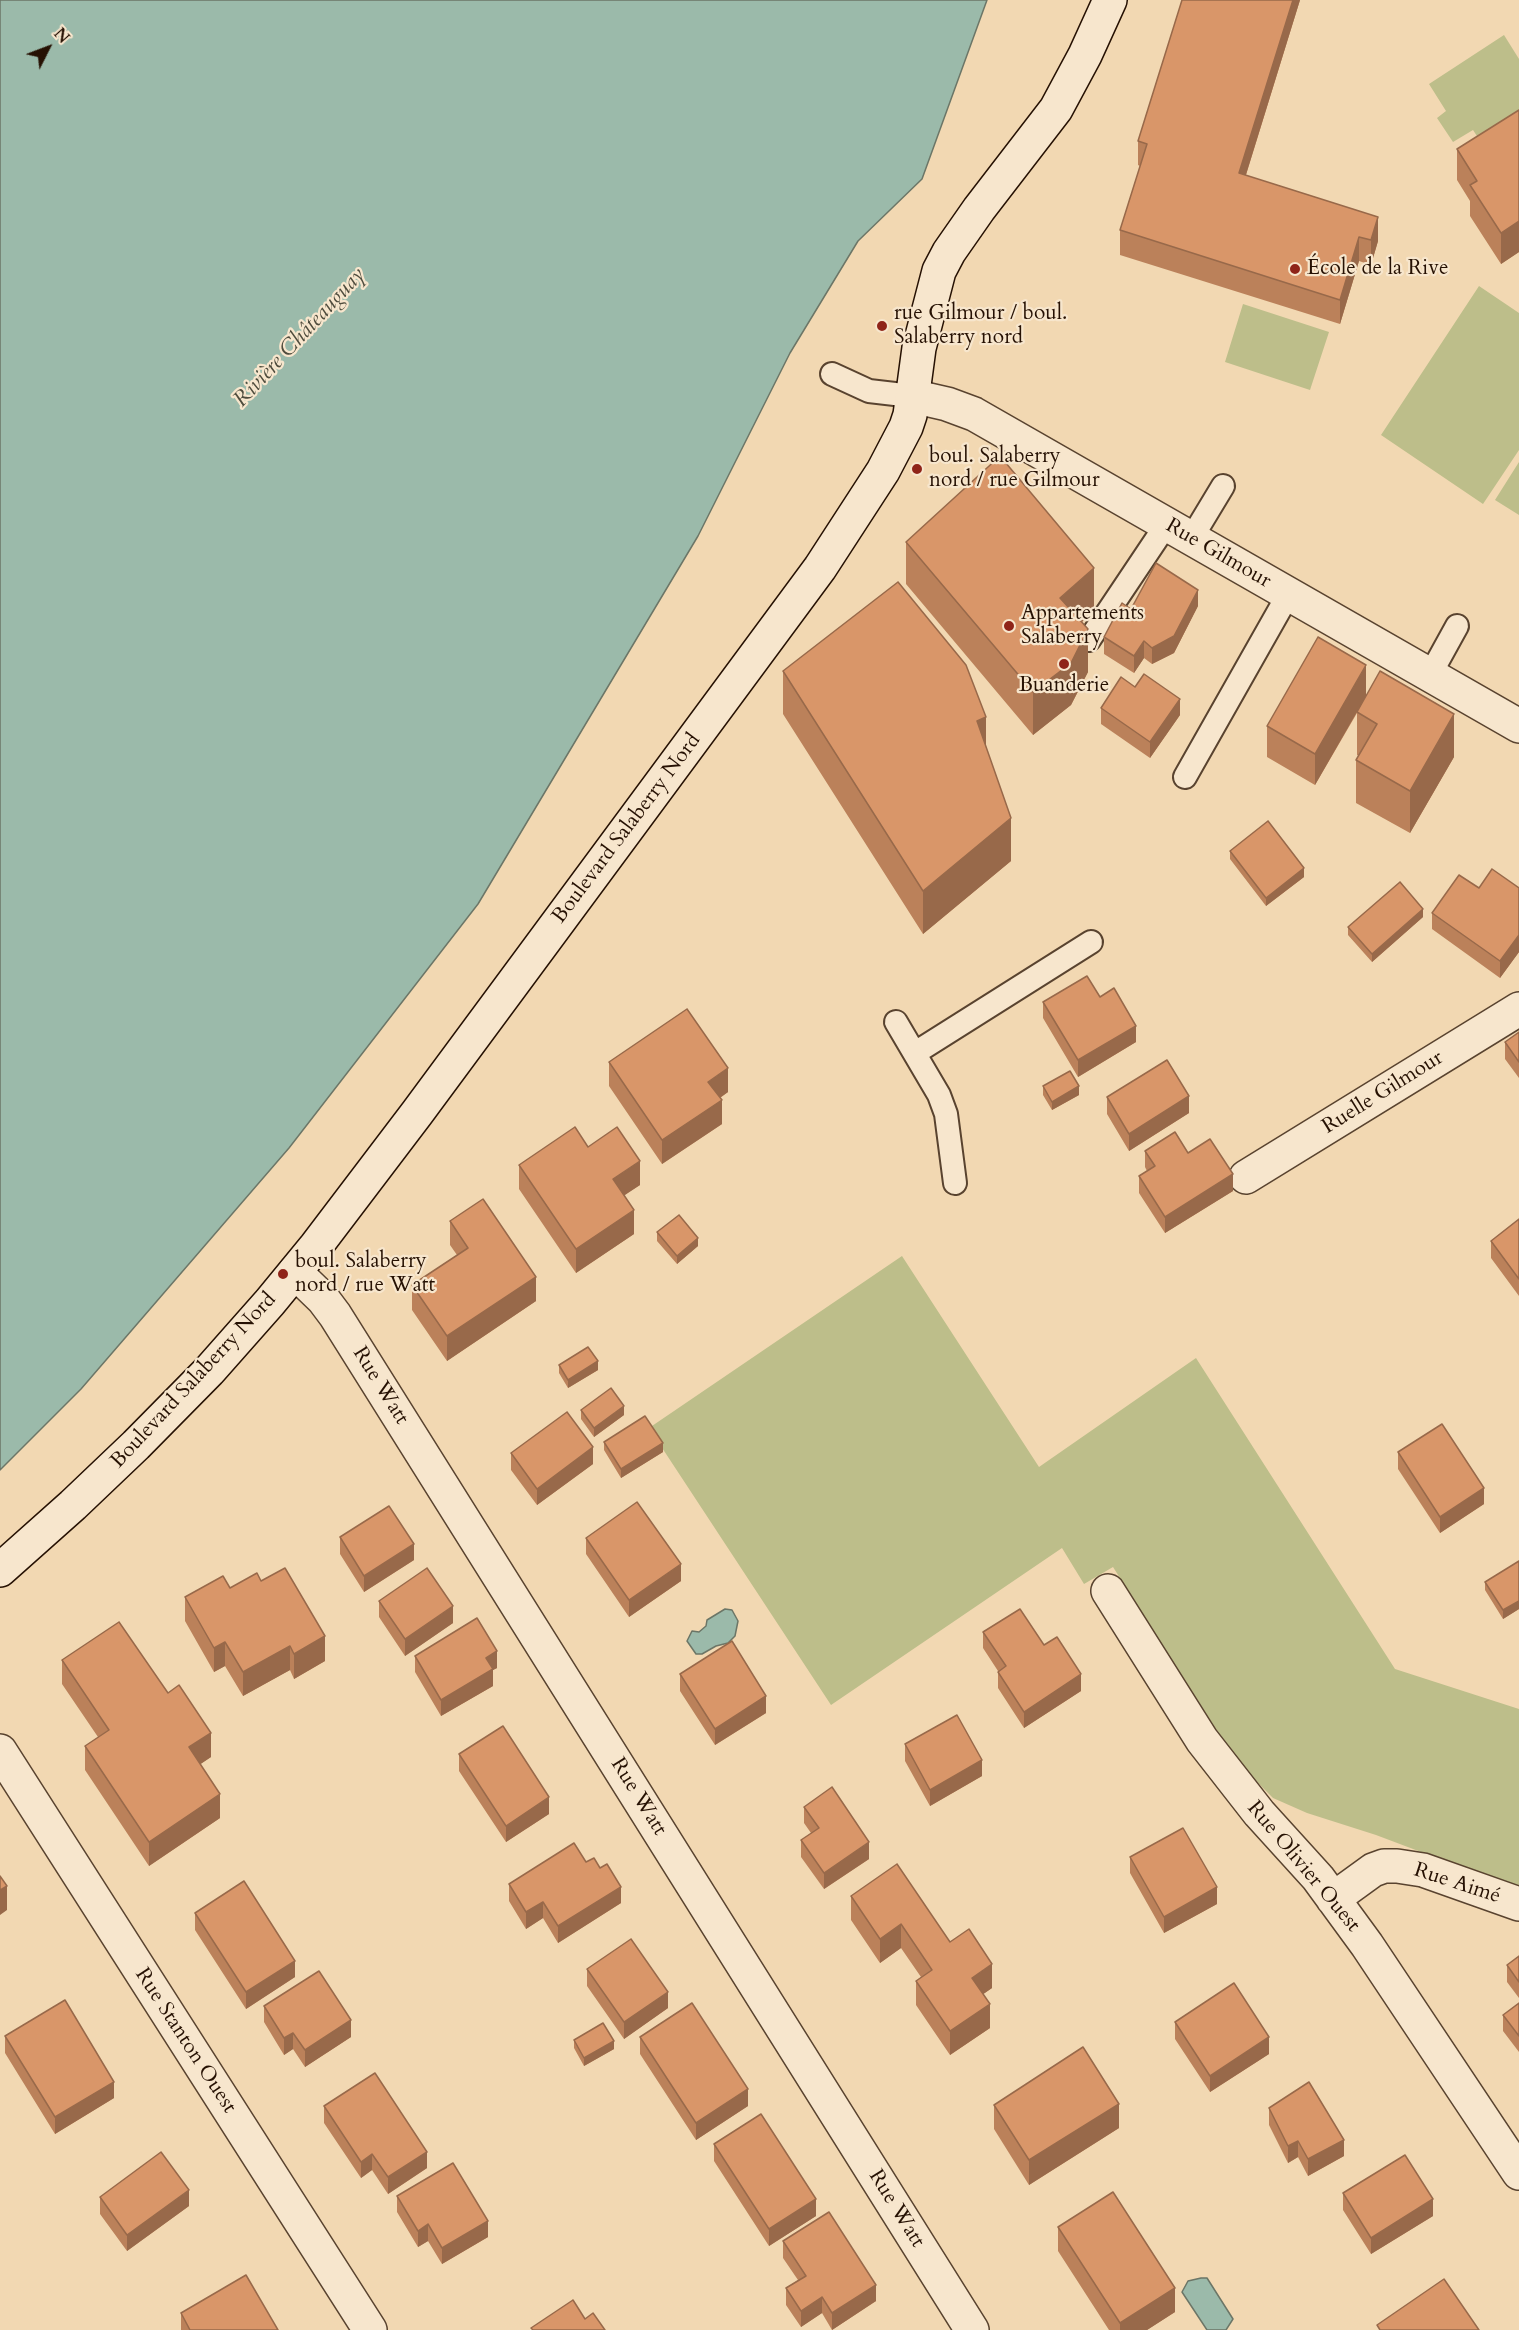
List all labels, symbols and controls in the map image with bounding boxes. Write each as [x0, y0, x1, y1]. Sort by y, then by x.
north arrow [18, 18, 78, 78]
text: N [49, 23, 74, 48]
place label: École de la Rive [1307, 256, 1448, 282]
marker: École de la Rive [1288, 262, 1302, 276]
water label: Rivière Châteauguay [229, 263, 371, 413]
place label: rue Gilmour / boul. Salaberry nord [894, 301, 1067, 351]
marker: rue Gilmour / boul. Salaberry nord [875, 319, 889, 333]
place label: boul. Salaberry nord / rue Gilmour [929, 444, 1100, 494]
marker: boul. Salaberry nord / rue Gilmour [910, 462, 924, 476]
street label: Rue Gilmour [1161, 514, 1275, 594]
place label: Appartements Salaberry [1021, 601, 1144, 651]
marker: Appartements Salaberry [1002, 619, 1016, 633]
marker: Buanderie [1057, 657, 1071, 671]
place label: Buanderie [1019, 673, 1109, 699]
street label: Boulevard Salaberry Nord [547, 729, 707, 929]
street label: Ruelle Gilmour [1318, 1046, 1448, 1140]
place label: boul. Salaberry nord / rue Watt [295, 1249, 435, 1299]
marker: boul. Salaberry nord / rue Watt [276, 1267, 290, 1281]
street label: Boulevard Salaberry Nord [106, 1288, 282, 1474]
street label: Rue Watt [346, 1343, 414, 1429]
street label: Rue Watt [604, 1754, 672, 1840]
street label: Rue Olivier Ouest [1241, 1797, 1365, 1937]
street label: Rue Aimé [1411, 1858, 1503, 1910]
street label: Rue Stanton Ouest [129, 1964, 241, 2118]
street label: Rue Watt [862, 2166, 930, 2252]

